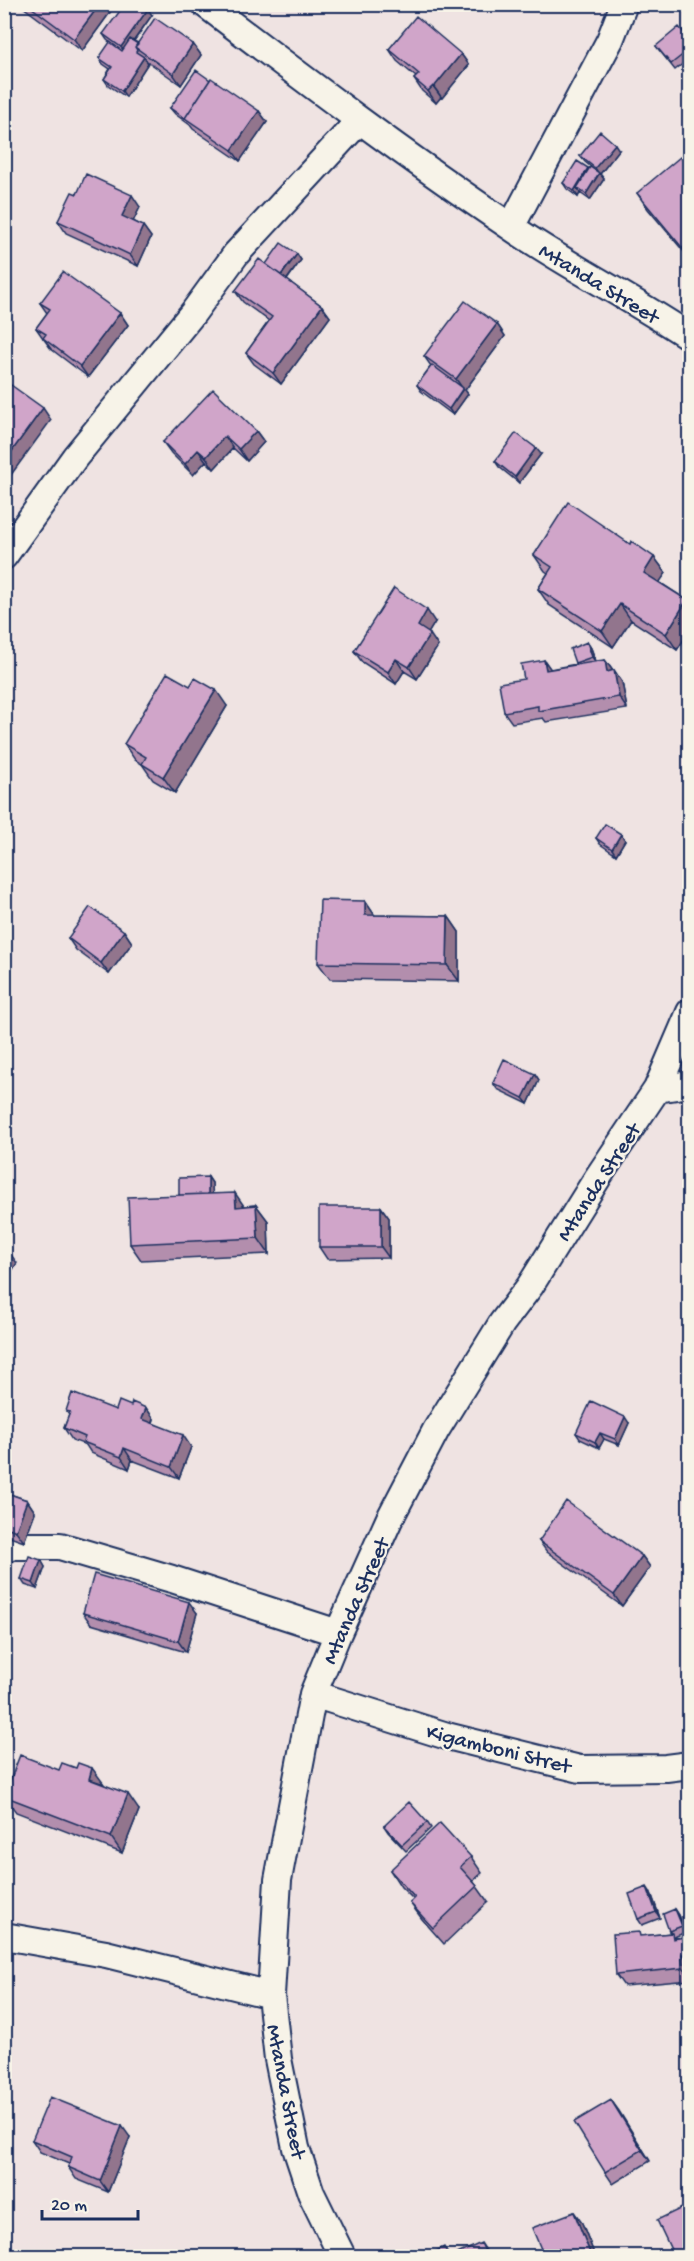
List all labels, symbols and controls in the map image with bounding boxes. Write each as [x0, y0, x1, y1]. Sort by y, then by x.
street label: Mtanda Street [533, 239, 665, 333]
street label: Mtanda Street [552, 1117, 649, 1247]
street label: Mtanda Street [318, 1532, 398, 1669]
street label: Kigamboni Stret [423, 1720, 575, 1782]
street label: Mtanda Street [258, 2023, 310, 2163]
scale bar [42, 2183, 138, 2221]
text: 20 m [51, 2196, 87, 2217]

